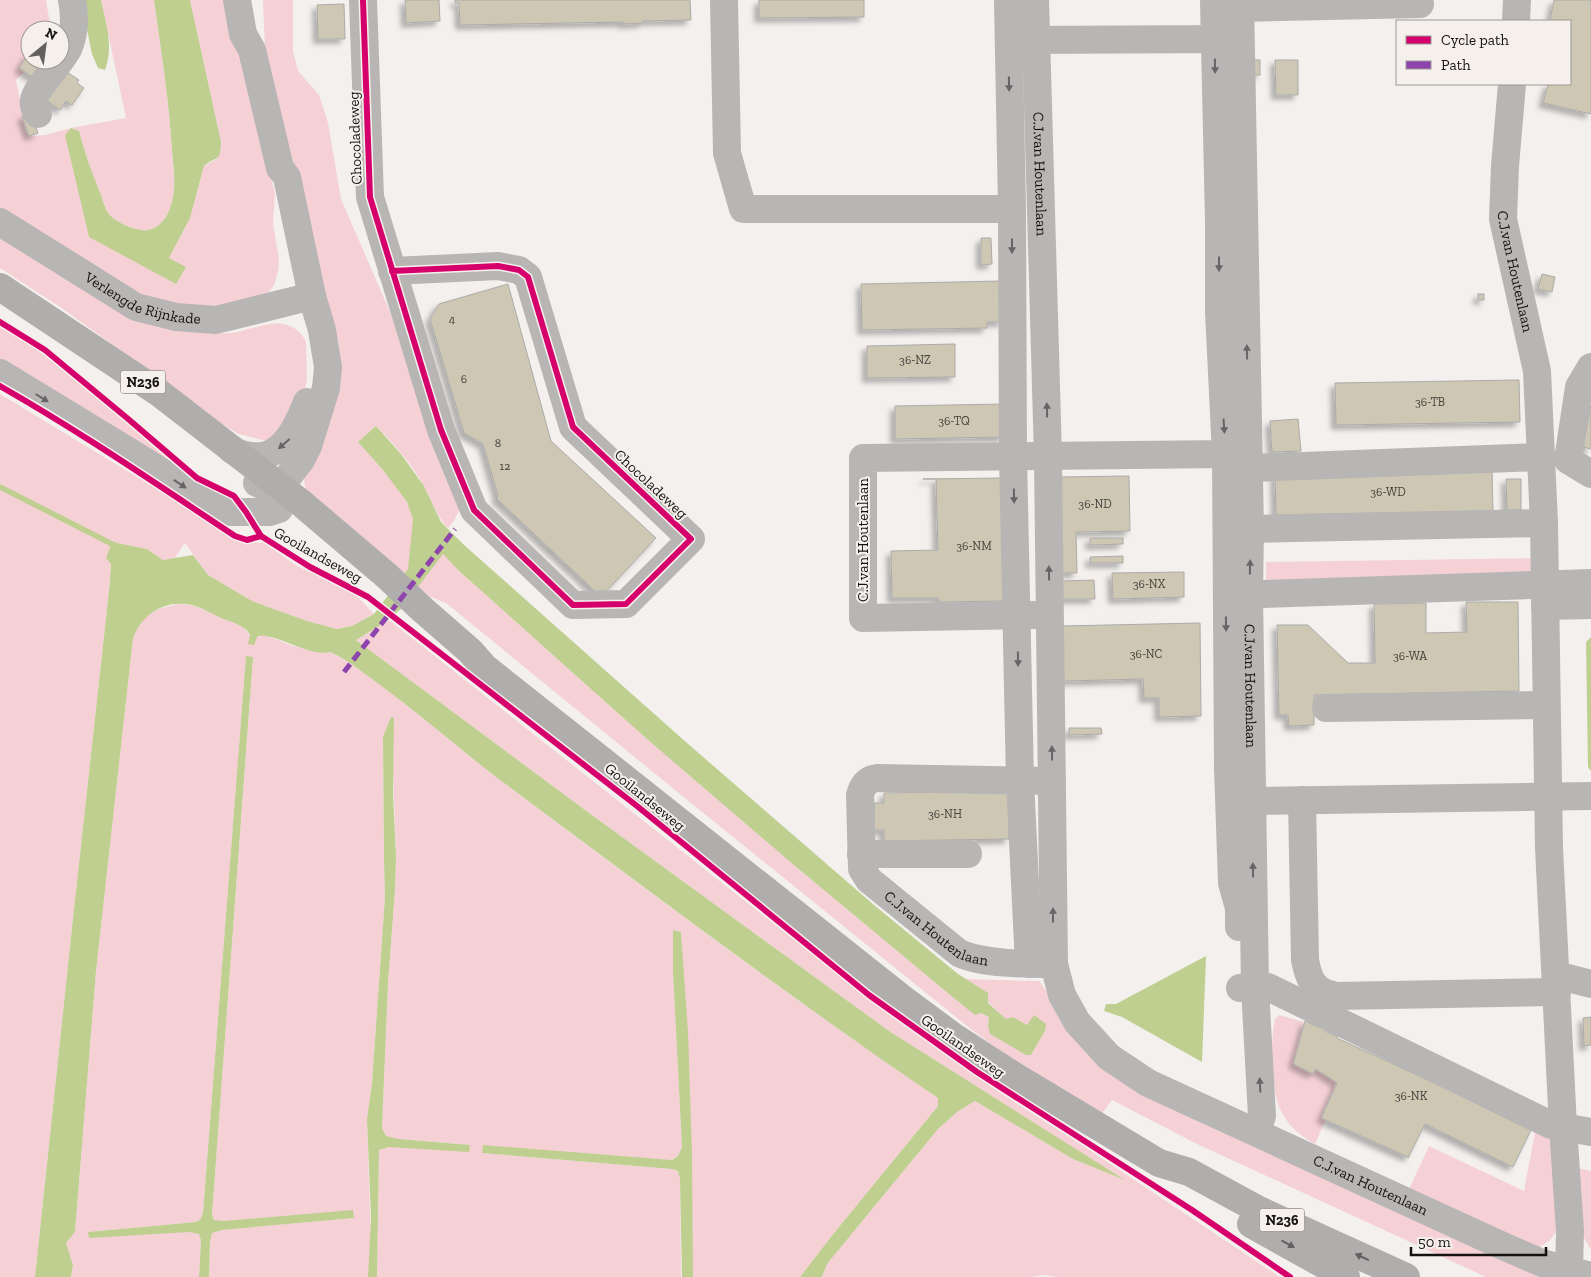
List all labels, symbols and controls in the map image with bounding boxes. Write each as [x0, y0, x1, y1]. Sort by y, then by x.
north arrow [20, 20, 70, 70]
legend [1396, 20, 1571, 85]
text: N [42, 24, 60, 44]
text: Cycle path [1441, 31, 1510, 49]
text: Path [1441, 56, 1471, 74]
one-way arrow [1211, 58, 1219, 74]
one-way arrow [1006, 76, 1014, 92]
street label: Chocoladeweg [344, 91, 366, 185]
street label: C.J.van Houtenlaan [1029, 112, 1051, 237]
street label: C.J.van Houtenlaan [1494, 210, 1537, 334]
one-way arrow [1008, 238, 1016, 254]
one-way arrow [1215, 256, 1223, 272]
street label: Verlengde Rijnkade [81, 268, 201, 328]
house number: 4 [449, 312, 456, 326]
one-way arrow [1242, 344, 1250, 360]
house number: 36-NZ [899, 353, 931, 367]
road number: N236 [120, 371, 166, 394]
house number: 6 [461, 372, 467, 386]
one-way arrow [35, 393, 48, 402]
house number: 36-TB [1415, 395, 1445, 409]
one-way arrow [1042, 402, 1050, 418]
house number: 36-TQ [938, 414, 970, 428]
one-way arrow [1221, 418, 1229, 434]
house number: 8 [495, 436, 501, 450]
one-way arrow [278, 438, 290, 450]
street label: Chocoladeweg [611, 446, 691, 522]
house number: 12 [500, 459, 510, 473]
street label: C.J.van Houtenlaan [854, 478, 872, 602]
one-way arrow [173, 479, 186, 489]
house number: 36-WD [1370, 485, 1406, 499]
one-way arrow [1011, 488, 1019, 504]
house number: 36-ND [1078, 497, 1112, 511]
street label: Gooilandseweg [271, 523, 365, 587]
house number: 36-NM [956, 539, 992, 553]
one-way arrow [1246, 559, 1254, 575]
one-way arrow [1045, 564, 1053, 580]
house number: 36-NX [1133, 577, 1166, 591]
one-way arrow [1222, 616, 1230, 632]
street label: C.J.van Houtenlaan [1240, 624, 1260, 748]
house number: 36-NC [1130, 647, 1163, 661]
house number: 36-WA [1393, 649, 1427, 663]
one-way arrow [1014, 651, 1022, 667]
one-way arrow [1048, 744, 1056, 760]
street label: Gooilandseweg [601, 759, 689, 835]
house number: 36-NH [928, 807, 962, 821]
one-way arrow [1249, 862, 1257, 878]
street label: C.J.van Houtenlaan [881, 887, 990, 970]
one-way arrow [1049, 907, 1057, 923]
street label: Gooilandseweg [918, 1010, 1008, 1082]
one-way arrow [1256, 1076, 1264, 1092]
house number: 36-NK [1395, 1089, 1428, 1103]
street label: C.J.van Houtenlaan [1310, 1151, 1431, 1219]
road number: N236 [1260, 1208, 1304, 1232]
scale bar [1411, 1224, 1546, 1256]
text: 50 m [1418, 1233, 1451, 1251]
one-way arrow [1281, 1240, 1295, 1249]
one-way arrow [1355, 1252, 1369, 1260]

